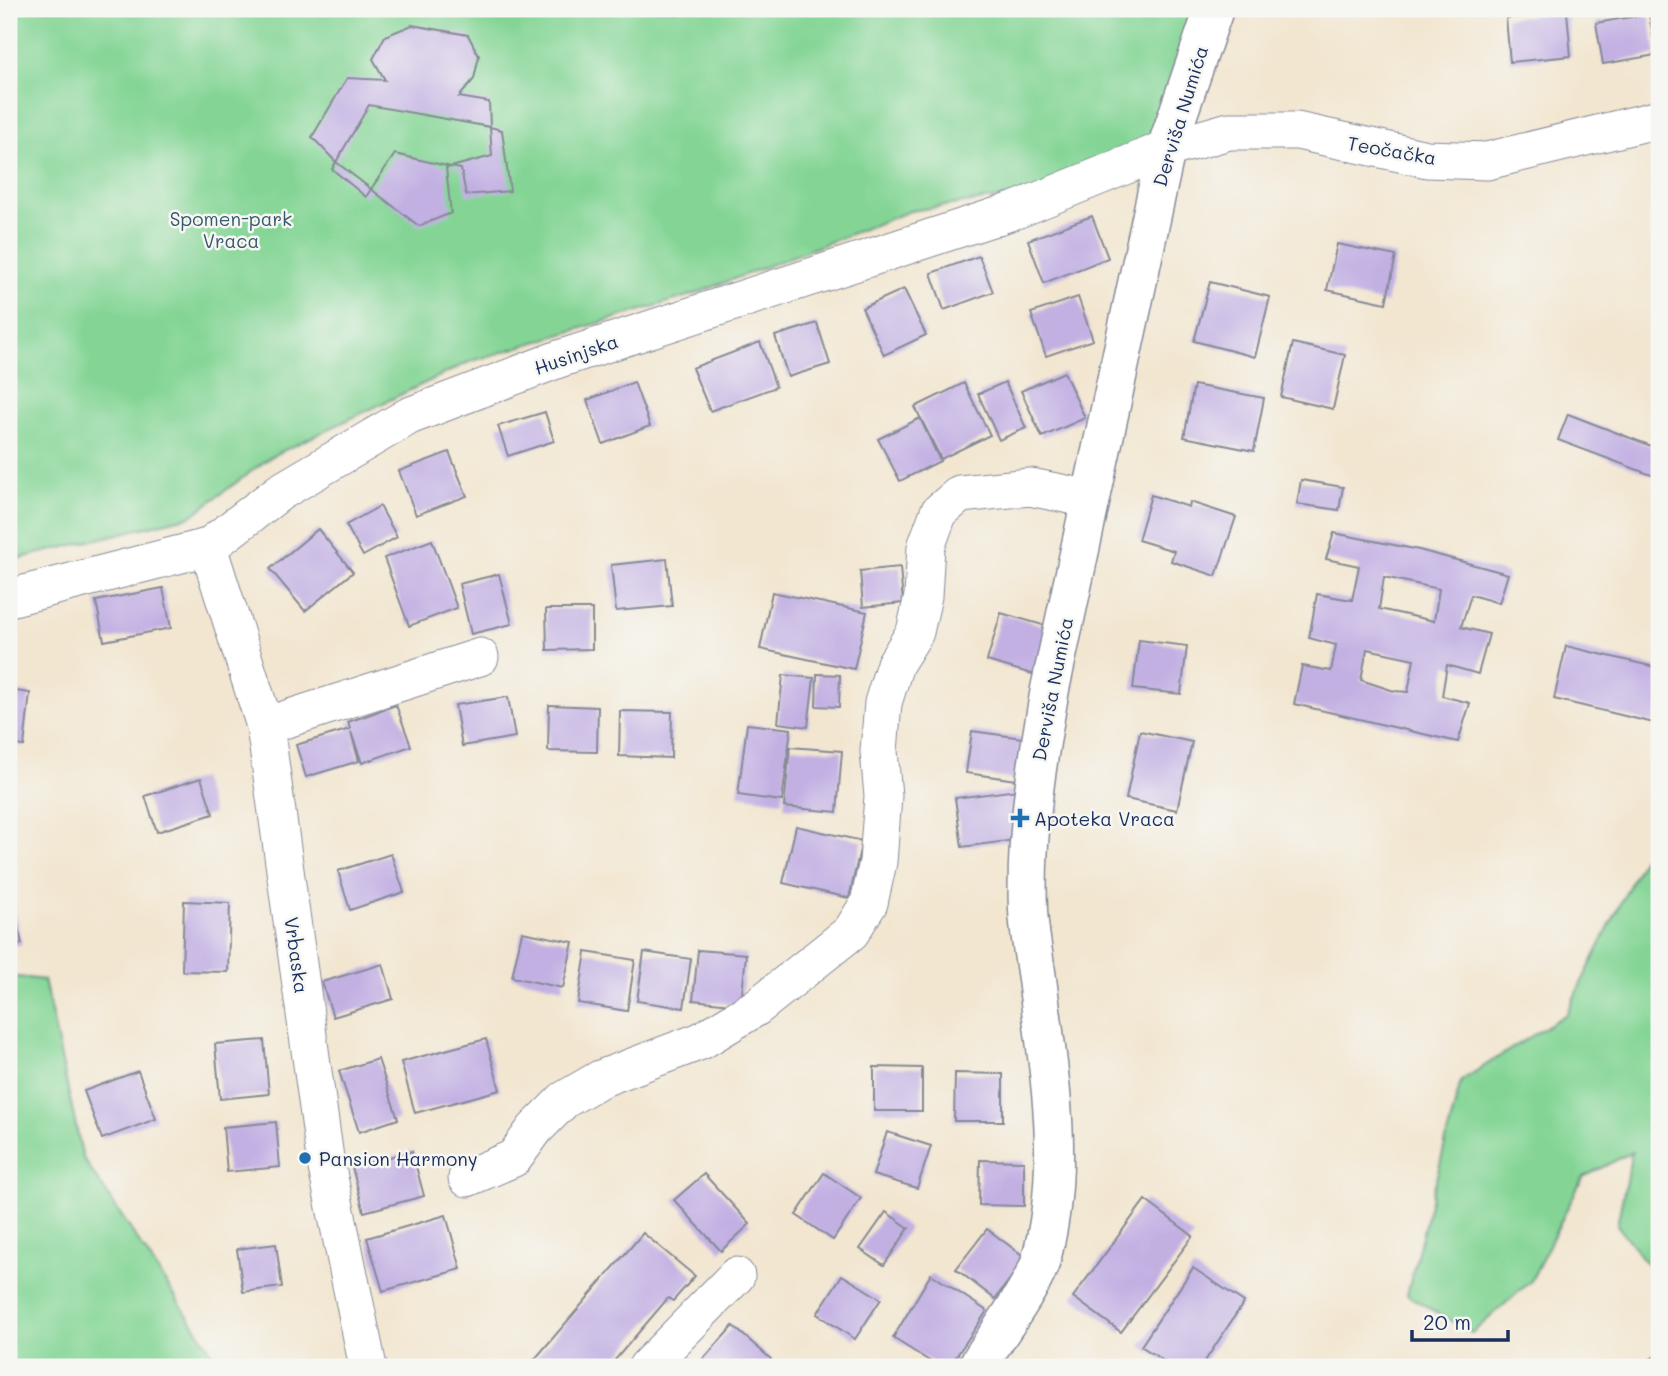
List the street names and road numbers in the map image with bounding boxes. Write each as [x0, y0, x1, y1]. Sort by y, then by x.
street label: Derviša Numića [1147, 43, 1213, 189]
street label: Teočačka [1346, 130, 1438, 170]
street label: Husinjska [531, 328, 621, 380]
street label: Derviša Numića [1026, 615, 1078, 763]
street label: Vrbaska [279, 915, 315, 995]

